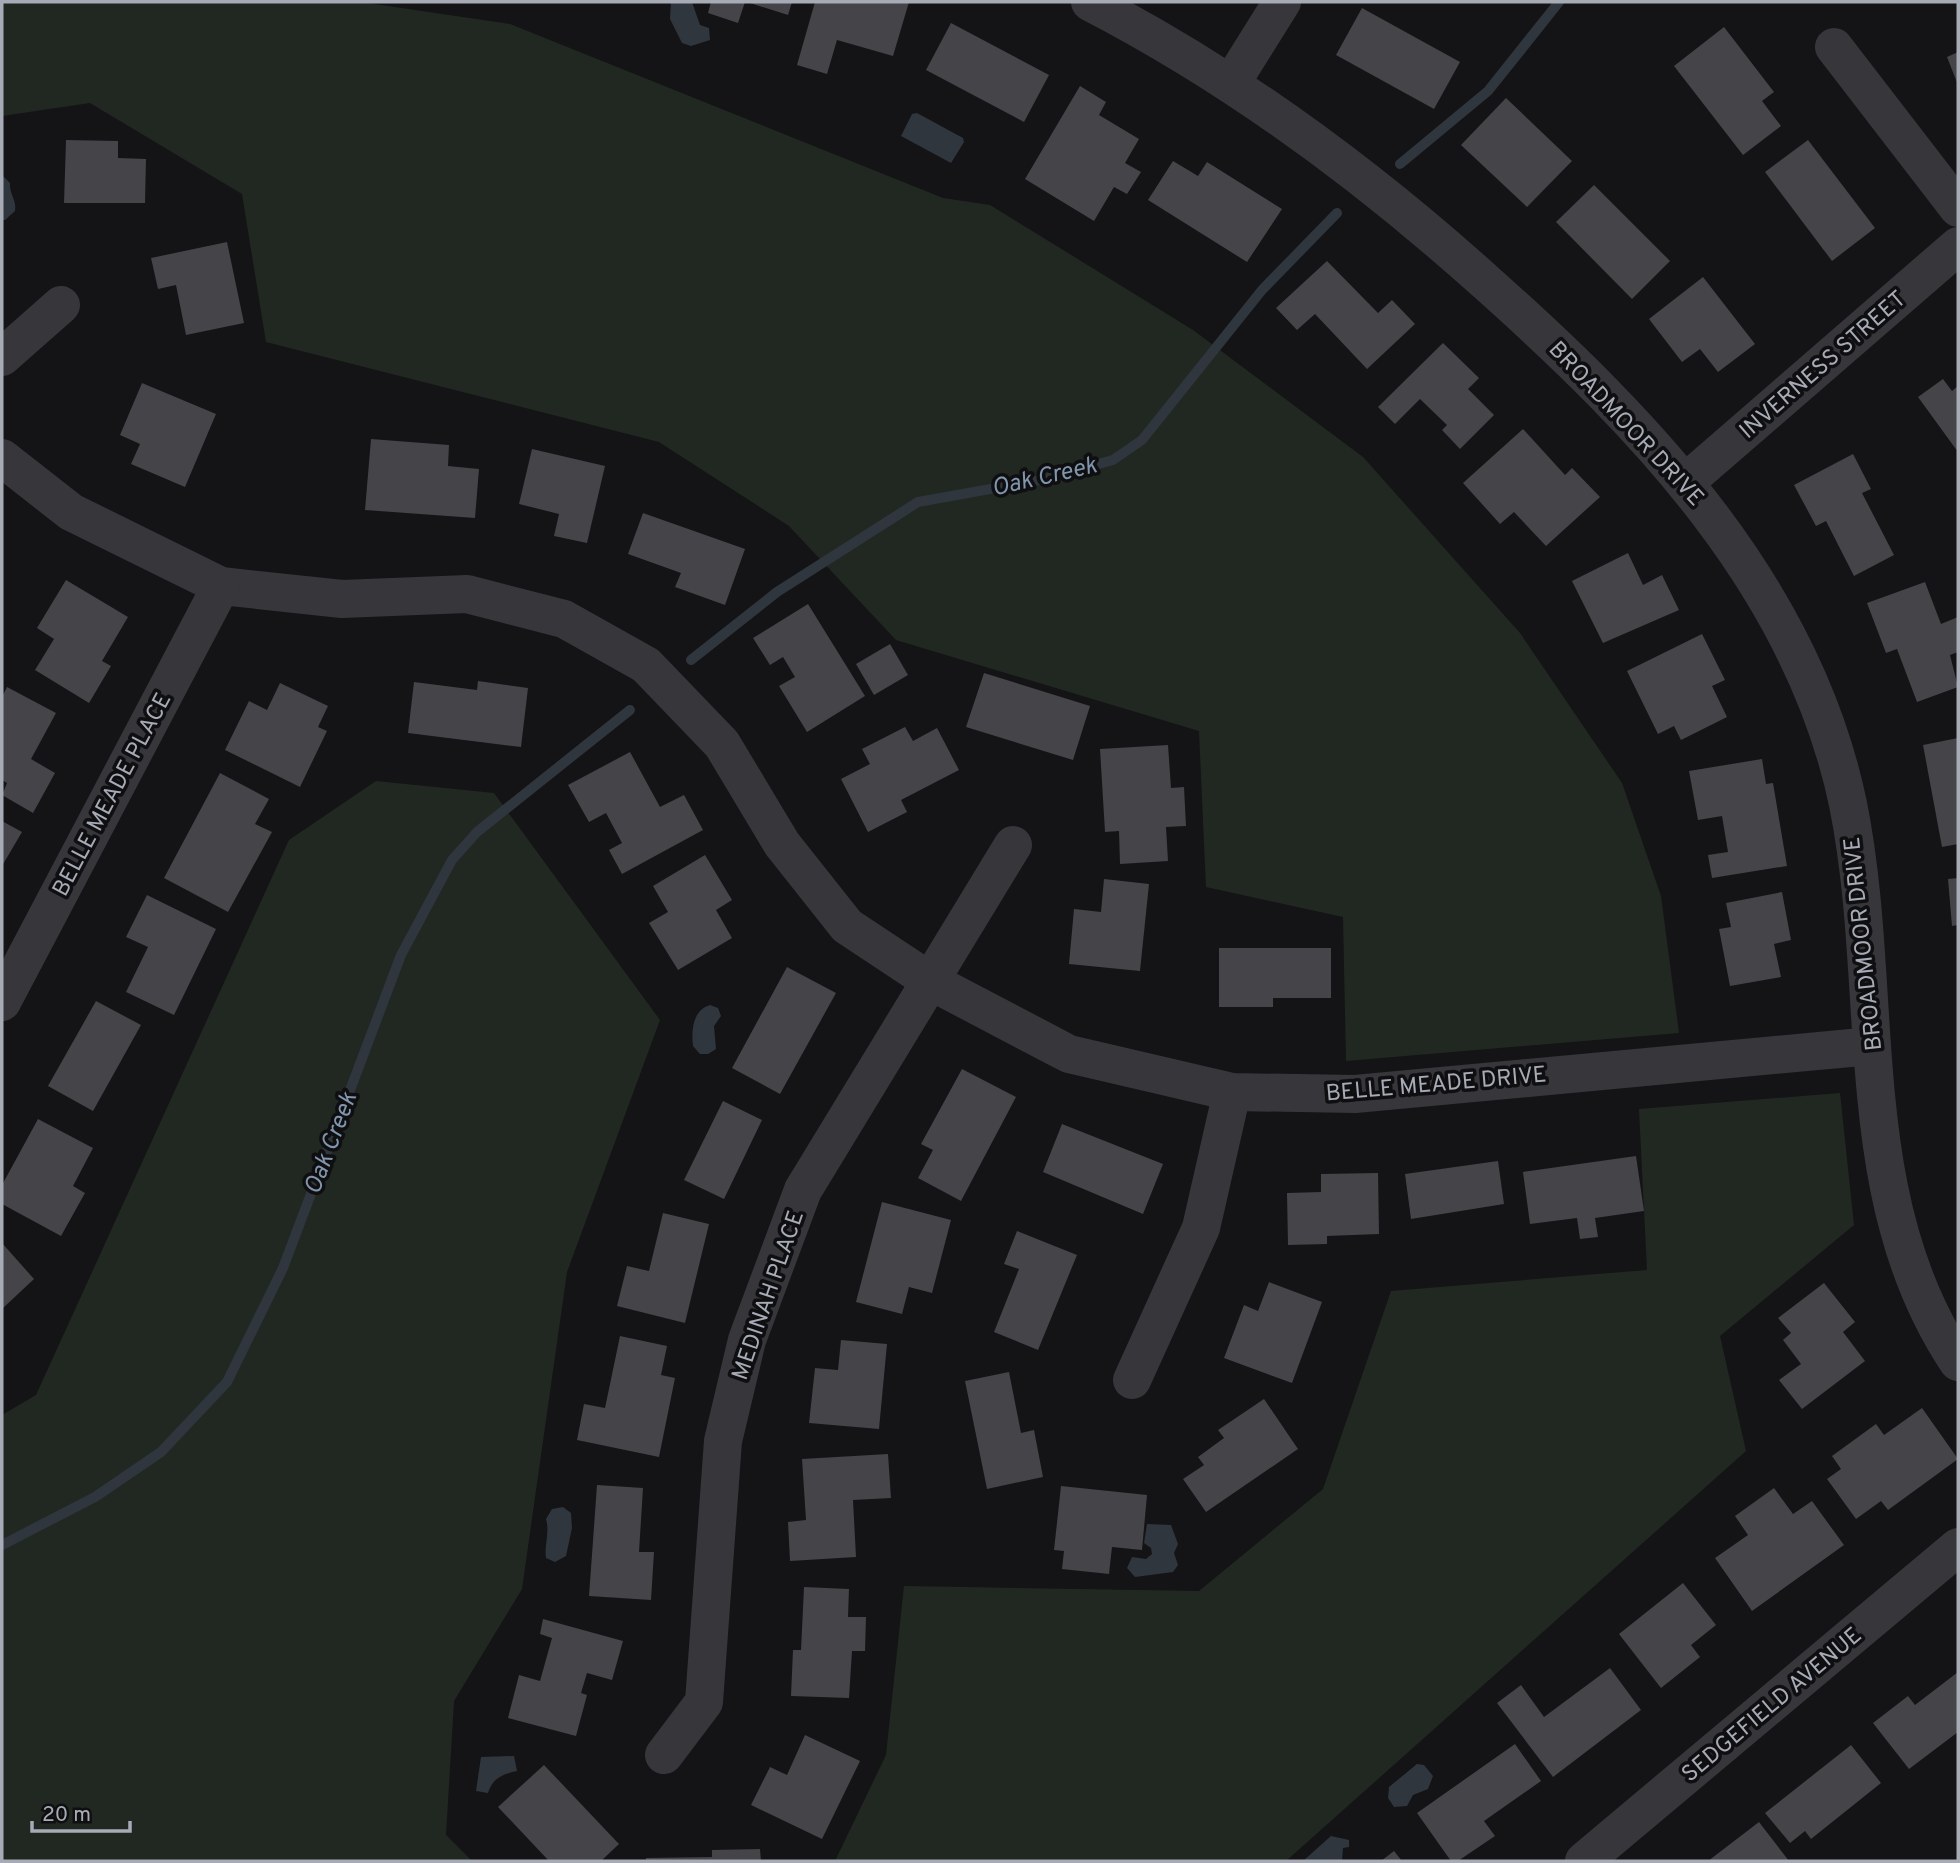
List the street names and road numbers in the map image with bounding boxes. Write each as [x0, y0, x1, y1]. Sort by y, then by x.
street label: INVERNESS STREET [1734, 286, 1913, 446]
street label: BROADMOOR DRIVE [1541, 336, 1709, 513]
street label: BELLE MEADE PLACE [47, 688, 179, 902]
street label: BROADMOOR DRIVE [1839, 835, 1890, 1052]
street label: BELLE MEADE DRIVE [1325, 1061, 1548, 1110]
street label: MEDINAH PLACE [727, 1207, 812, 1384]
street label: SEDGEFIELD AVENUE [1677, 1622, 1869, 1790]

